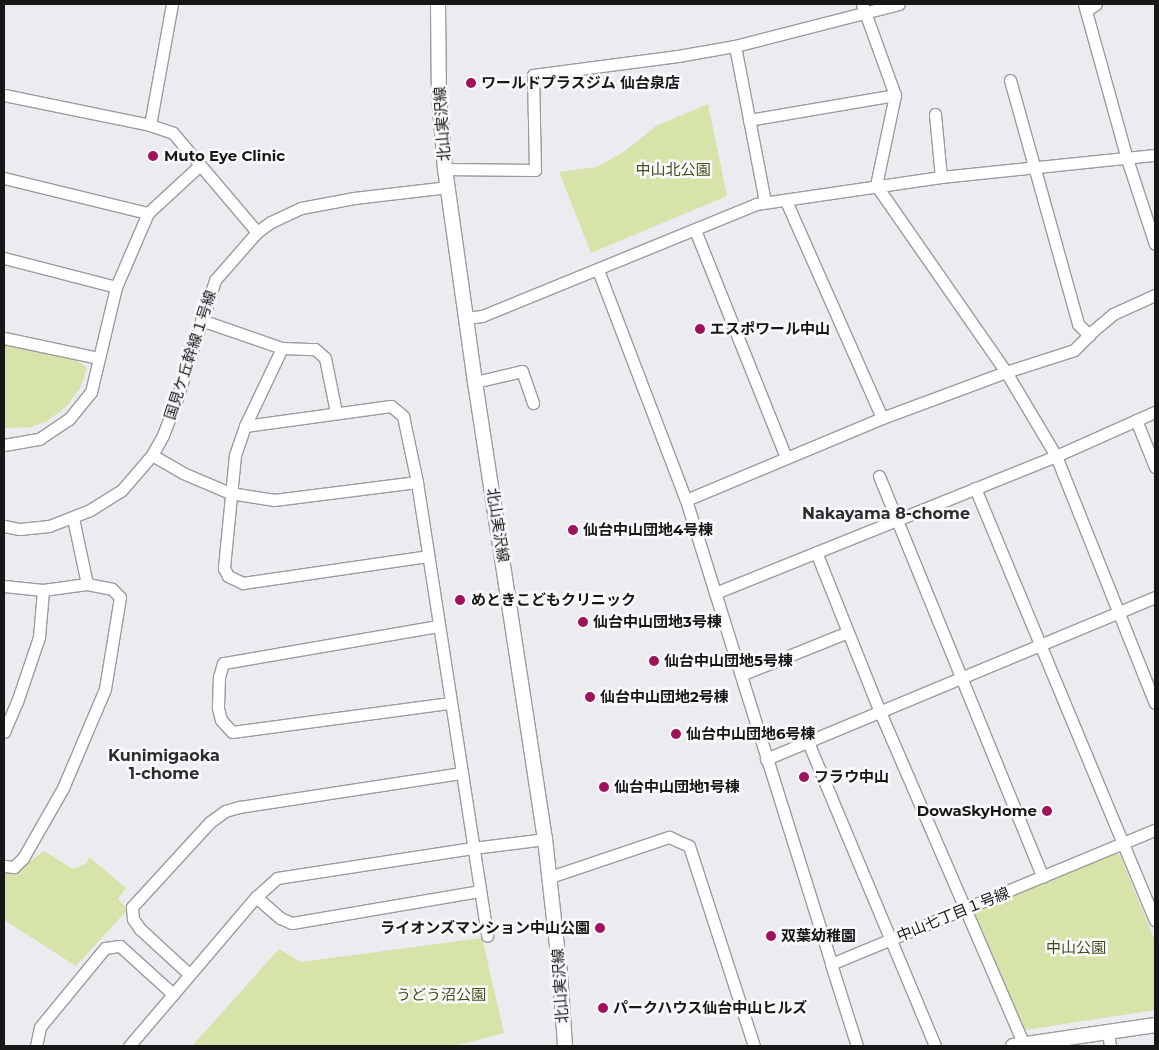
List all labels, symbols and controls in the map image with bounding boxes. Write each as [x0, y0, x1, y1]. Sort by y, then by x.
place label: ワールドプラスジム 仙台泉店 [481, 74, 680, 92]
marker: ワールドプラスジム 仙台泉店 [465, 77, 477, 89]
street label: 北山実沢線 [430, 86, 454, 162]
place label: Muto Eye Clinic [164, 147, 285, 165]
marker: Muto Eye Clinic [146, 149, 160, 163]
park label: 中山北公園 [636, 161, 710, 179]
street label: 国見ケ丘幹線１号線 [161, 288, 219, 422]
place label: エスポワール中山 [710, 320, 830, 338]
marker: エスポワール中山 [694, 323, 706, 335]
street label: 北山実沢線 [483, 487, 513, 563]
district label: Nakayama 8-chome [802, 504, 970, 524]
place label: 仙台中山団地4号棟 [583, 521, 713, 539]
marker: 仙台中山団地4号棟 [567, 524, 579, 536]
place label: めときこどもクリニック [471, 591, 636, 609]
marker: めときこどもクリニック [453, 593, 467, 607]
place label: 仙台中山団地3号棟 [593, 613, 722, 631]
marker: 仙台中山団地3号棟 [577, 616, 589, 628]
place label: 仙台中山団地5号棟 [664, 652, 793, 670]
marker: 仙台中山団地5号棟 [648, 655, 660, 667]
place label: 仙台中山団地2号棟 [600, 688, 729, 706]
marker: 仙台中山団地2号棟 [584, 691, 596, 703]
place label: 仙台中山団地6号棟 [686, 725, 816, 743]
marker: 仙台中山団地6号棟 [670, 728, 682, 740]
district label: Kunimigaoka 1-chome [108, 746, 220, 784]
place label: フラウ中山 [814, 768, 889, 786]
marker: フラウ中山 [798, 771, 810, 783]
place label: 仙台中山団地1号棟 [614, 778, 740, 796]
marker: 仙台中山団地1号棟 [598, 781, 610, 793]
place label: DowaSkyHome [917, 802, 1037, 820]
marker: DowaSkyHome [1041, 805, 1053, 817]
street label: 中山七丁目１号線 [894, 883, 1012, 945]
place label: ライオンズマンション中山公園 [380, 919, 590, 937]
marker: ライオンズマンション中山公園 [594, 922, 606, 934]
place label: 双葉幼稚園 [781, 927, 856, 945]
marker: 双葉幼稚園 [765, 930, 777, 942]
park label: 中山公園 [1046, 939, 1106, 957]
street label: 北山実沢線 [548, 948, 572, 1024]
park label: うどう沼公園 [396, 986, 486, 1004]
place label: パークハウス仙台中山ヒルズ [613, 999, 808, 1017]
marker: パークハウス仙台中山ヒルズ [597, 1002, 609, 1014]

